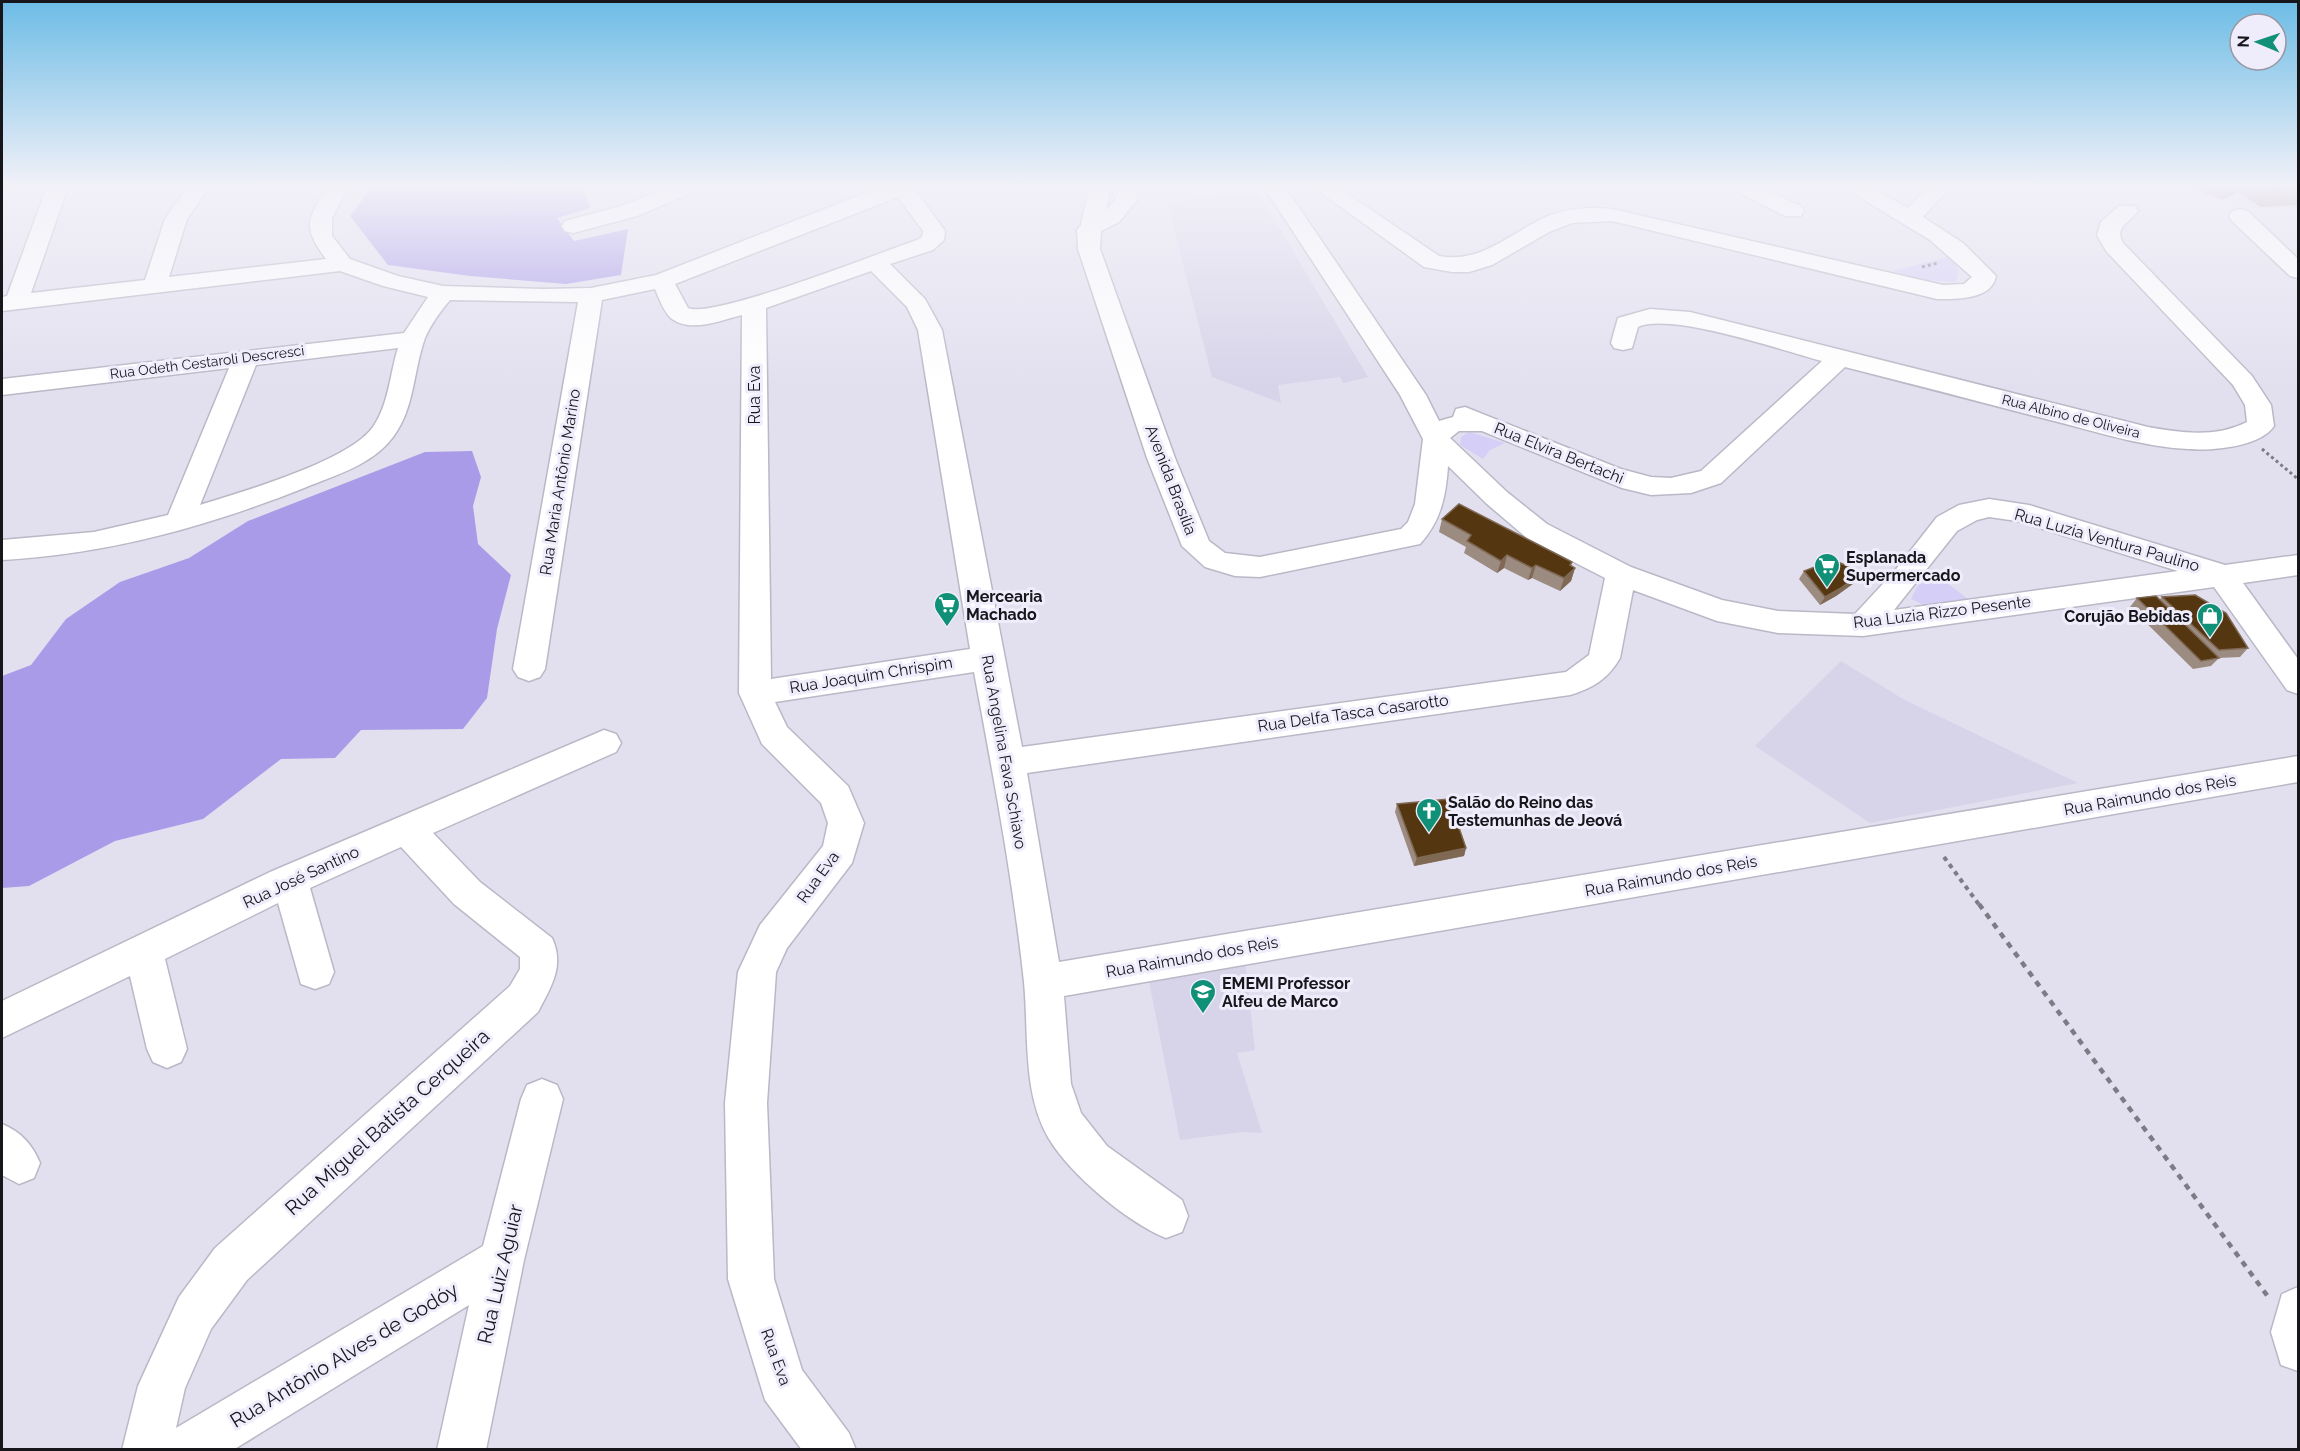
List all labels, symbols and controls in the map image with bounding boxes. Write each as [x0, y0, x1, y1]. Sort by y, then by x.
north arrow [2228, 12, 2288, 72]
text: N [2234, 35, 2253, 48]
street label: Rua Odeth Cestaroli Descresci [109, 342, 305, 382]
street label: Rua Eva [745, 365, 764, 425]
street label: Rua Maria Antônio Marino [536, 387, 584, 577]
street label: Rua Albino de Oliveira [2000, 391, 2142, 441]
street label: Rua Elvira Bertachi [1491, 418, 1627, 488]
street label: Avenida Brasília [1141, 422, 1201, 538]
street label: Rua Luzia Ventura Paulino [2012, 504, 2202, 576]
place label: Esplanada Supermercado [1846, 548, 1961, 585]
supermarket icon: Esplanada Supermercado [1812, 551, 1842, 589]
place label: Mercearia Machado [966, 587, 1043, 624]
supermarket icon: Mercearia Machado [932, 590, 962, 628]
street label: Rua Luzia Rizzo Pesente [1852, 592, 2032, 632]
shop icon: Corujão Bebidas [2195, 601, 2225, 639]
place label: Corujão Bebidas [2064, 607, 2190, 626]
street label: Rua Joaquim Chrispim [788, 653, 954, 697]
street label: Rua Angelina Fava Schiavo [978, 653, 1030, 851]
street label: Rua Delfa Tasca Casarotto [1256, 690, 1450, 736]
street label: Rua Raimundo dos Reis [2063, 770, 2238, 819]
place label: Salão do Reino das Testemunhas de Jeová [1448, 793, 1622, 830]
church icon: Salão do Reino das Testemunhas de Jeová [1414, 796, 1444, 834]
street label: Rua José Santino [240, 842, 362, 912]
street label: Rua Eva [793, 848, 843, 906]
street label: Rua Raimundo dos Reis [1584, 851, 1759, 900]
street label: Rua Raimundo dos Reis [1105, 932, 1280, 981]
place label: EMEMI Professor Alfeu de Marco [1222, 974, 1350, 1011]
school or university icon: EMEMI Professor Alfeu de Marco [1188, 977, 1218, 1015]
street label: Rua Miguel Batista Cerqueira [280, 1024, 494, 1220]
street label: Rua Luiz Aguiar [472, 1202, 528, 1346]
street label: Rua Antônio Alves de Godóy [226, 1277, 463, 1433]
street label: Rua Eva [757, 1326, 795, 1388]

